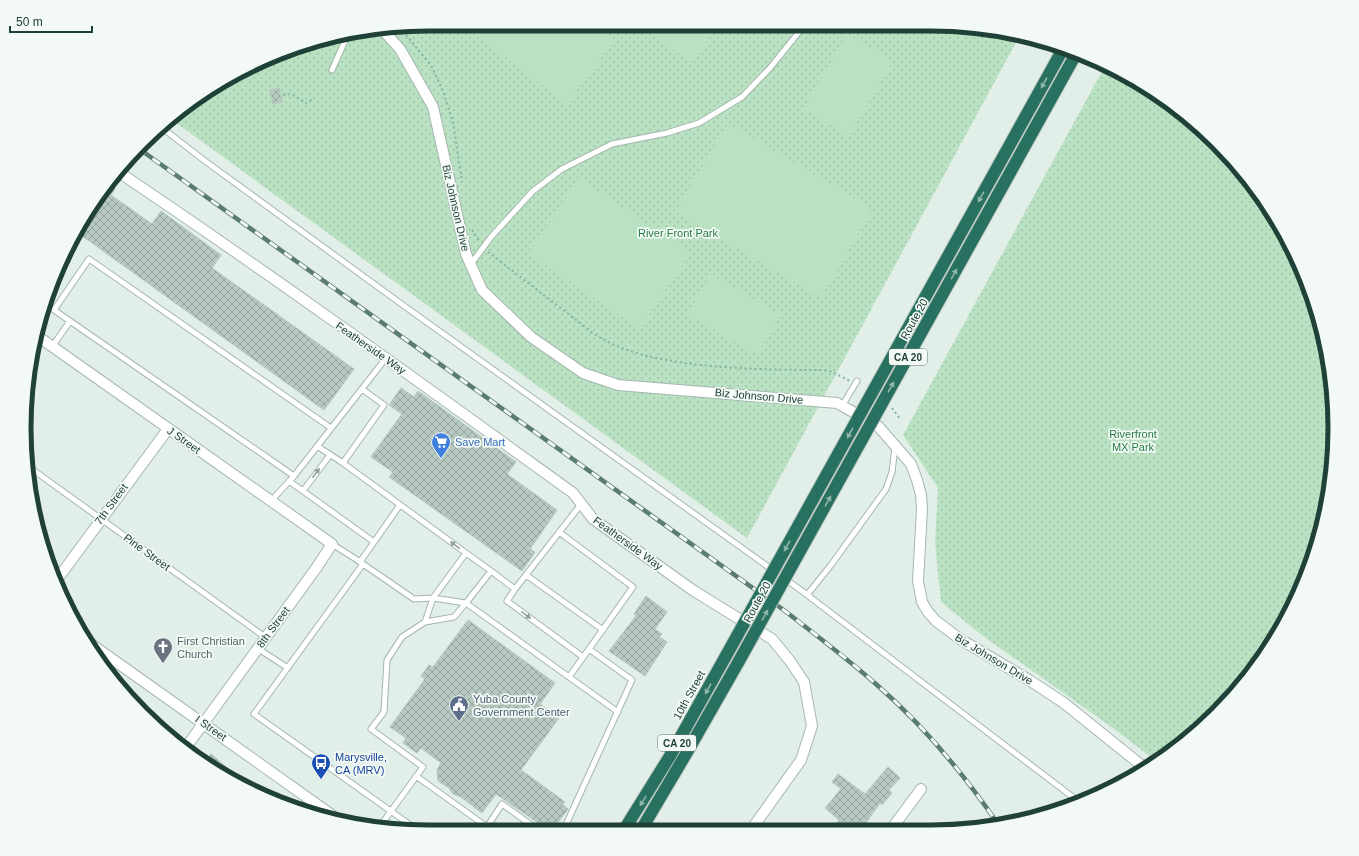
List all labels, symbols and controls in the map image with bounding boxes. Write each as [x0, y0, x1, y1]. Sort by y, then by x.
scale bar [10, 8, 92, 34]
text: 50 m [16, 15, 43, 29]
one-way arrow [1041, 77, 1048, 89]
street label: Biz Johnson Drive [440, 163, 472, 253]
one-way arrow [978, 191, 984, 202]
park label: River Front Park [638, 227, 719, 239]
one-way arrow [950, 268, 957, 279]
street label: Route 20 [898, 297, 930, 341]
street label: Featherside Way [334, 319, 409, 377]
road number: CA 20 [889, 349, 927, 365]
one-way arrow [887, 381, 894, 393]
street label: Biz Johnson Drive [714, 386, 804, 406]
street label: J Street [165, 424, 203, 456]
one-way arrow [847, 427, 853, 438]
park label: Riverfront MX Park [1109, 428, 1157, 453]
supermarket icon: Save Mart [430, 431, 452, 459]
place label: Save Mart [455, 436, 505, 448]
one-way arrow [312, 467, 321, 478]
street label: 7th Street [92, 481, 130, 527]
one-way arrow [824, 495, 831, 507]
street label: Featherside Way [591, 514, 665, 572]
street label: Pine Street [121, 531, 173, 573]
one-way arrow [783, 540, 790, 552]
one-way arrow [450, 541, 460, 549]
street label: Route 20 [741, 580, 773, 624]
street label: 8th Street [254, 604, 292, 650]
one-way arrow [761, 609, 768, 621]
one-way arrow [521, 611, 532, 619]
street label: Biz Johnson Drive [953, 631, 1035, 687]
place label: First Christian Church [177, 635, 245, 660]
church icon: First Christian Church [152, 636, 174, 664]
street label: 10th Street [671, 669, 707, 721]
one-way arrow [704, 683, 711, 695]
place label: Yuba County Government Center [473, 693, 570, 718]
public building icon: Yuba County Government Center [448, 694, 470, 722]
street label: I Street [193, 713, 229, 743]
road number: CA 20 [658, 735, 696, 751]
place label: Marysville, CA (MRV) [335, 751, 387, 776]
bus stop icon: Marysville, CA (MRV) [310, 752, 332, 780]
one-way arrow [639, 795, 646, 807]

